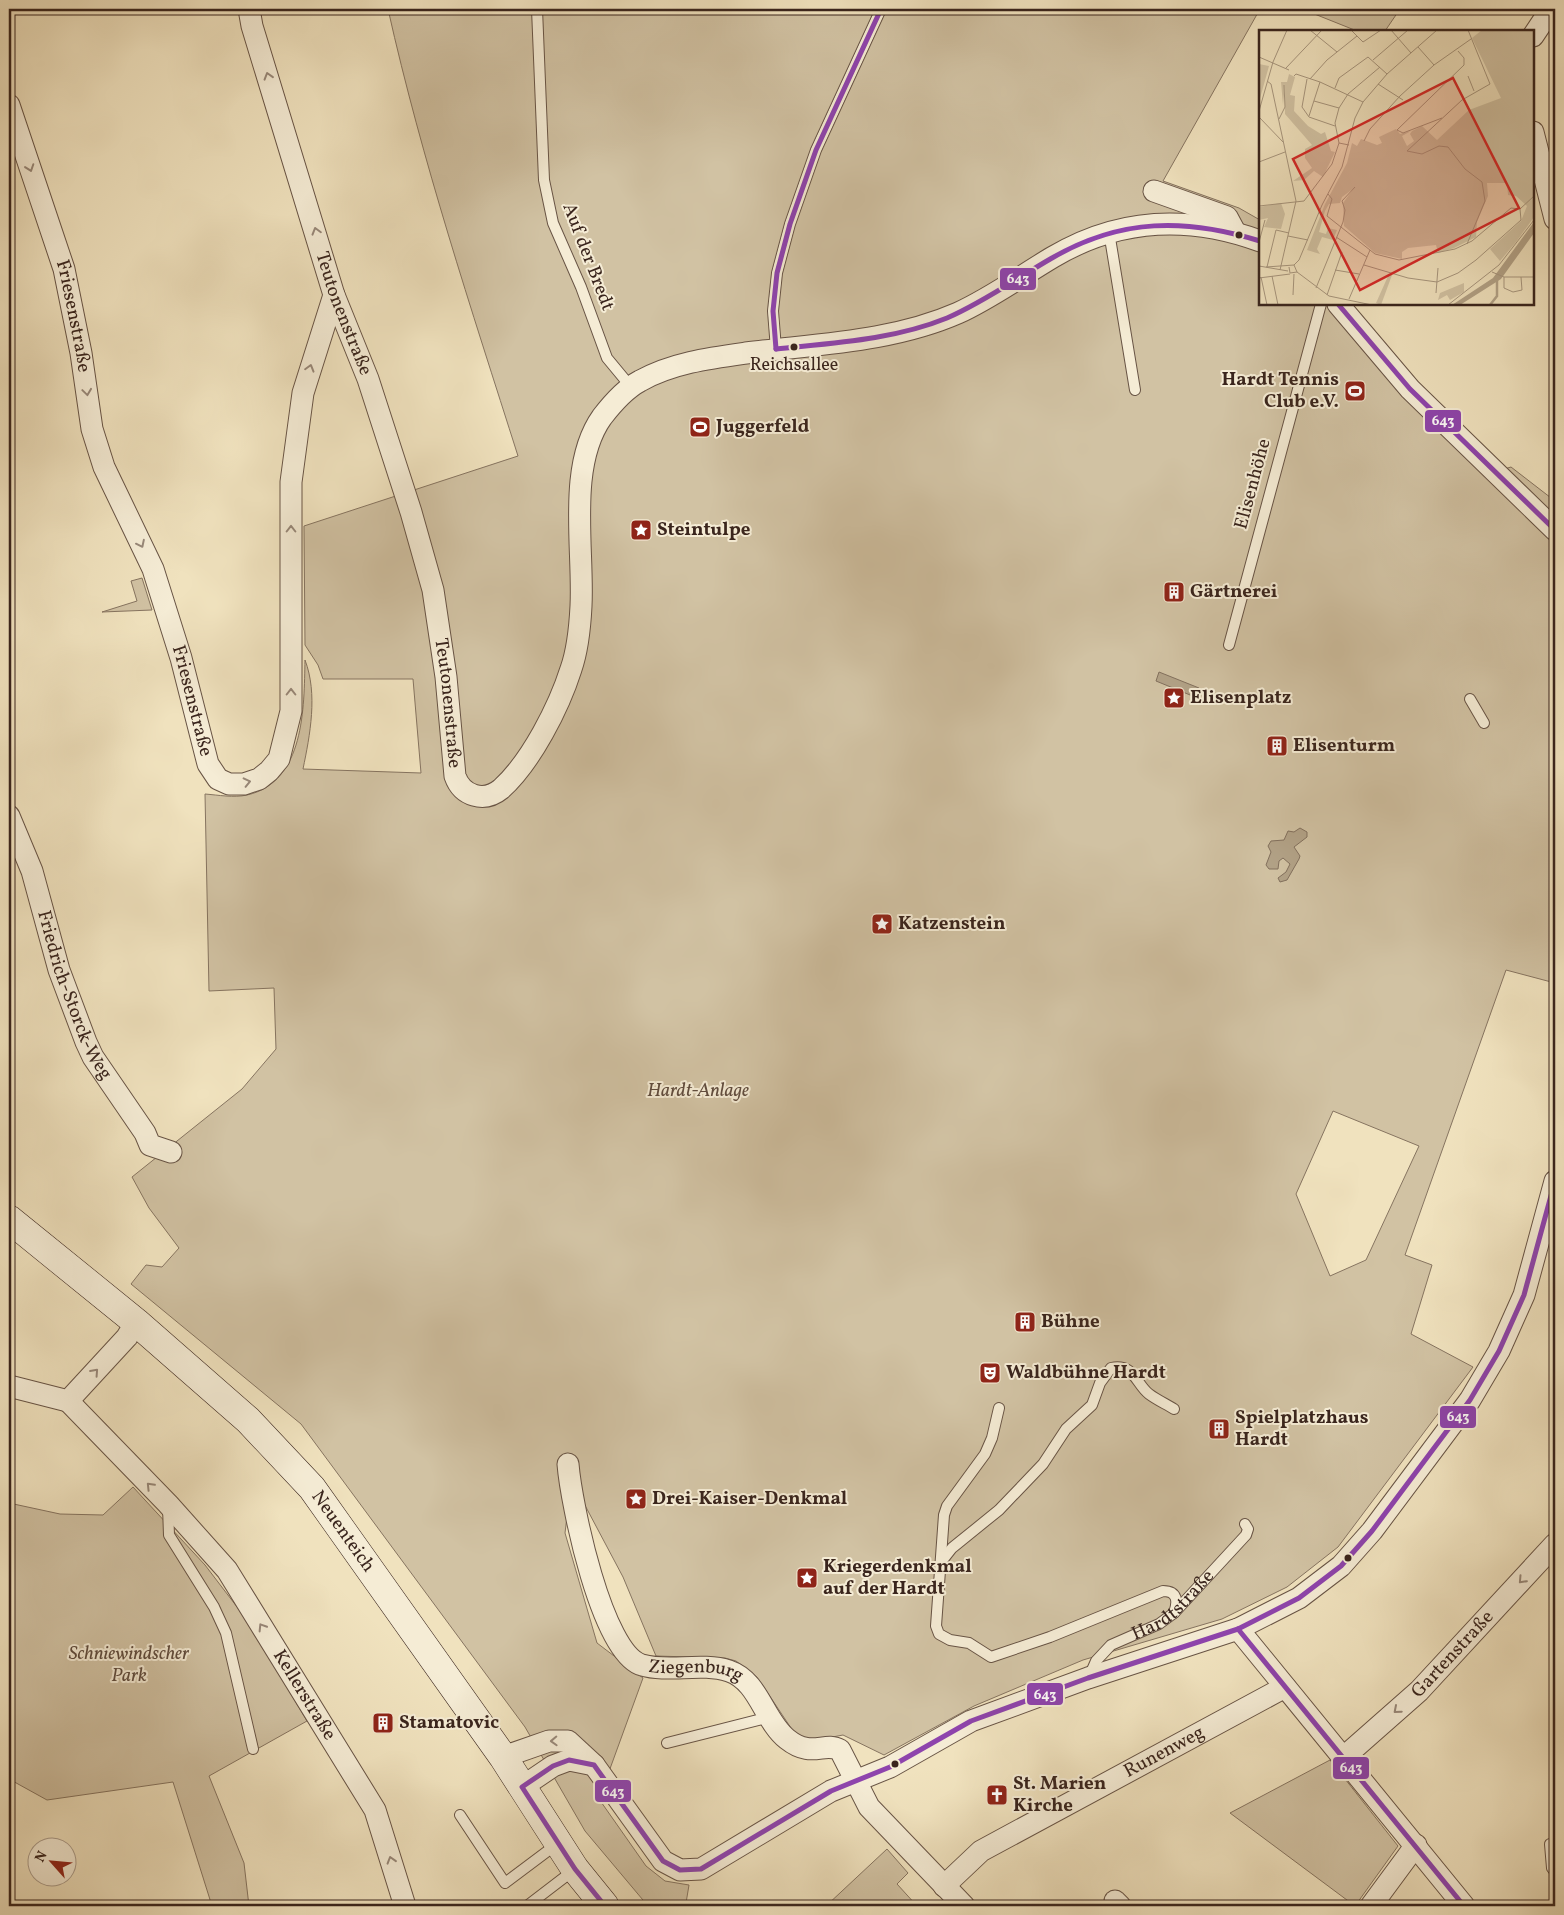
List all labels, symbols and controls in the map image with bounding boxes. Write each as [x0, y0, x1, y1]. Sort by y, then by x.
inset map [1259, 30, 1534, 305]
one-way arrow [264, 72, 274, 80]
one-way arrow [24, 163, 34, 171]
street label: Auf der Bredt [556, 199, 621, 315]
one-way arrow [311, 227, 322, 235]
unlabelled marker [1234, 230, 1244, 240]
street label: Teutonenstraße [309, 248, 378, 379]
street label: Friesenstraße [49, 256, 97, 374]
line badge: 643 [999, 267, 1037, 291]
text: 643 [1007, 270, 1029, 289]
marker: Reichsallee [789, 342, 799, 352]
place label: Reichsallee [750, 353, 838, 378]
one-way arrow [304, 364, 315, 373]
place label: Hardt Tennis Club e.V. [1222, 367, 1339, 415]
sports icon: Hardt Tennis Club e.V. [1343, 379, 1367, 403]
one-way arrow [81, 388, 91, 397]
line badge: 643 [1424, 409, 1462, 433]
text: 643 [1432, 412, 1454, 431]
place label: Juggerfeld [715, 414, 810, 440]
sports icon: Juggerfeld [688, 415, 712, 439]
street label: Elisenhöhe [1228, 436, 1278, 532]
place label: Steintulpe [657, 517, 751, 543]
place icon: Steintulpe [629, 518, 653, 542]
one-way arrow [286, 525, 296, 532]
one-way arrow [135, 539, 146, 548]
place label: Gärtnerei [1190, 579, 1278, 605]
building icon: Gärtnerei [1162, 580, 1186, 604]
street label: Teutonenstraße [427, 636, 467, 769]
street label: Friesenstraße [165, 642, 219, 759]
place label: Elisenplatz [1190, 685, 1292, 711]
place icon: Elisenplatz [1162, 686, 1186, 710]
one-way arrow [286, 687, 296, 695]
place label: Elisenturm [1293, 733, 1395, 759]
building icon: Elisenturm [1265, 734, 1289, 758]
one-way arrow [243, 777, 252, 788]
street label: Friedrich-Storck-Weg [30, 907, 118, 1085]
place label: Katzenstein [898, 911, 1006, 937]
place icon: Katzenstein [870, 912, 894, 936]
park label: Hardt-Anlage [647, 1078, 749, 1104]
place label: Bühne [1041, 1309, 1100, 1335]
building icon: Bühne [1013, 1310, 1037, 1334]
place label: Waldbühne Hardt [1006, 1360, 1166, 1386]
theatre icon: Waldbühne Hardt [978, 1361, 1002, 1385]
one-way arrow [89, 1369, 98, 1378]
place label: Spielplatzhaus Hardt [1235, 1405, 1369, 1453]
line badge: 643 [1439, 1405, 1477, 1429]
text: 643 [1447, 1408, 1469, 1427]
building icon: Spielplatzhaus Hardt [1207, 1417, 1231, 1441]
one-way arrow [147, 1483, 156, 1492]
street label: Neuenteich [305, 1485, 381, 1578]
place label: Drei-Kaiser-Denkmal [652, 1486, 847, 1512]
place icon: Drei-Kaiser-Denkmal [624, 1487, 648, 1511]
unlabelled marker [1343, 1553, 1353, 1563]
place label: Kriegerdenkmal auf der Hardt [823, 1554, 972, 1602]
street label: Hardtstraße [1128, 1564, 1221, 1647]
place icon: Kriegerdenkmal auf der Hardt [795, 1566, 819, 1590]
one-way arrow [1519, 1574, 1528, 1583]
street label: Gartenstraße [1406, 1605, 1500, 1704]
one-way arrow [259, 1623, 268, 1632]
park label: Schniewindscher Park [69, 1641, 190, 1689]
street label: Kellerstraße [266, 1645, 342, 1745]
street label: Ziegenburg [647, 1654, 749, 1689]
line badge: 643 [1026, 1682, 1064, 1706]
text: 643 [1034, 1686, 1056, 1705]
one-way arrow [1394, 1704, 1403, 1713]
place label: Stamatovic [399, 1710, 499, 1736]
building icon: Stamatovic [371, 1711, 395, 1735]
street label: Runenweg [1119, 1720, 1209, 1785]
one-way arrow [550, 1736, 558, 1747]
line badge: 643 [1332, 1756, 1370, 1780]
unlabelled marker [890, 1759, 900, 1769]
text: 643 [1340, 1759, 1362, 1778]
place label: St. Marien Kirche [1013, 1771, 1106, 1819]
line badge: 643 [594, 1779, 632, 1803]
text: 643 [602, 1783, 624, 1802]
church icon: St. Marien Kirche [985, 1783, 1009, 1807]
north arrow [28, 1838, 78, 1888]
text: N [31, 1848, 53, 1866]
one-way arrow [386, 1856, 396, 1864]

